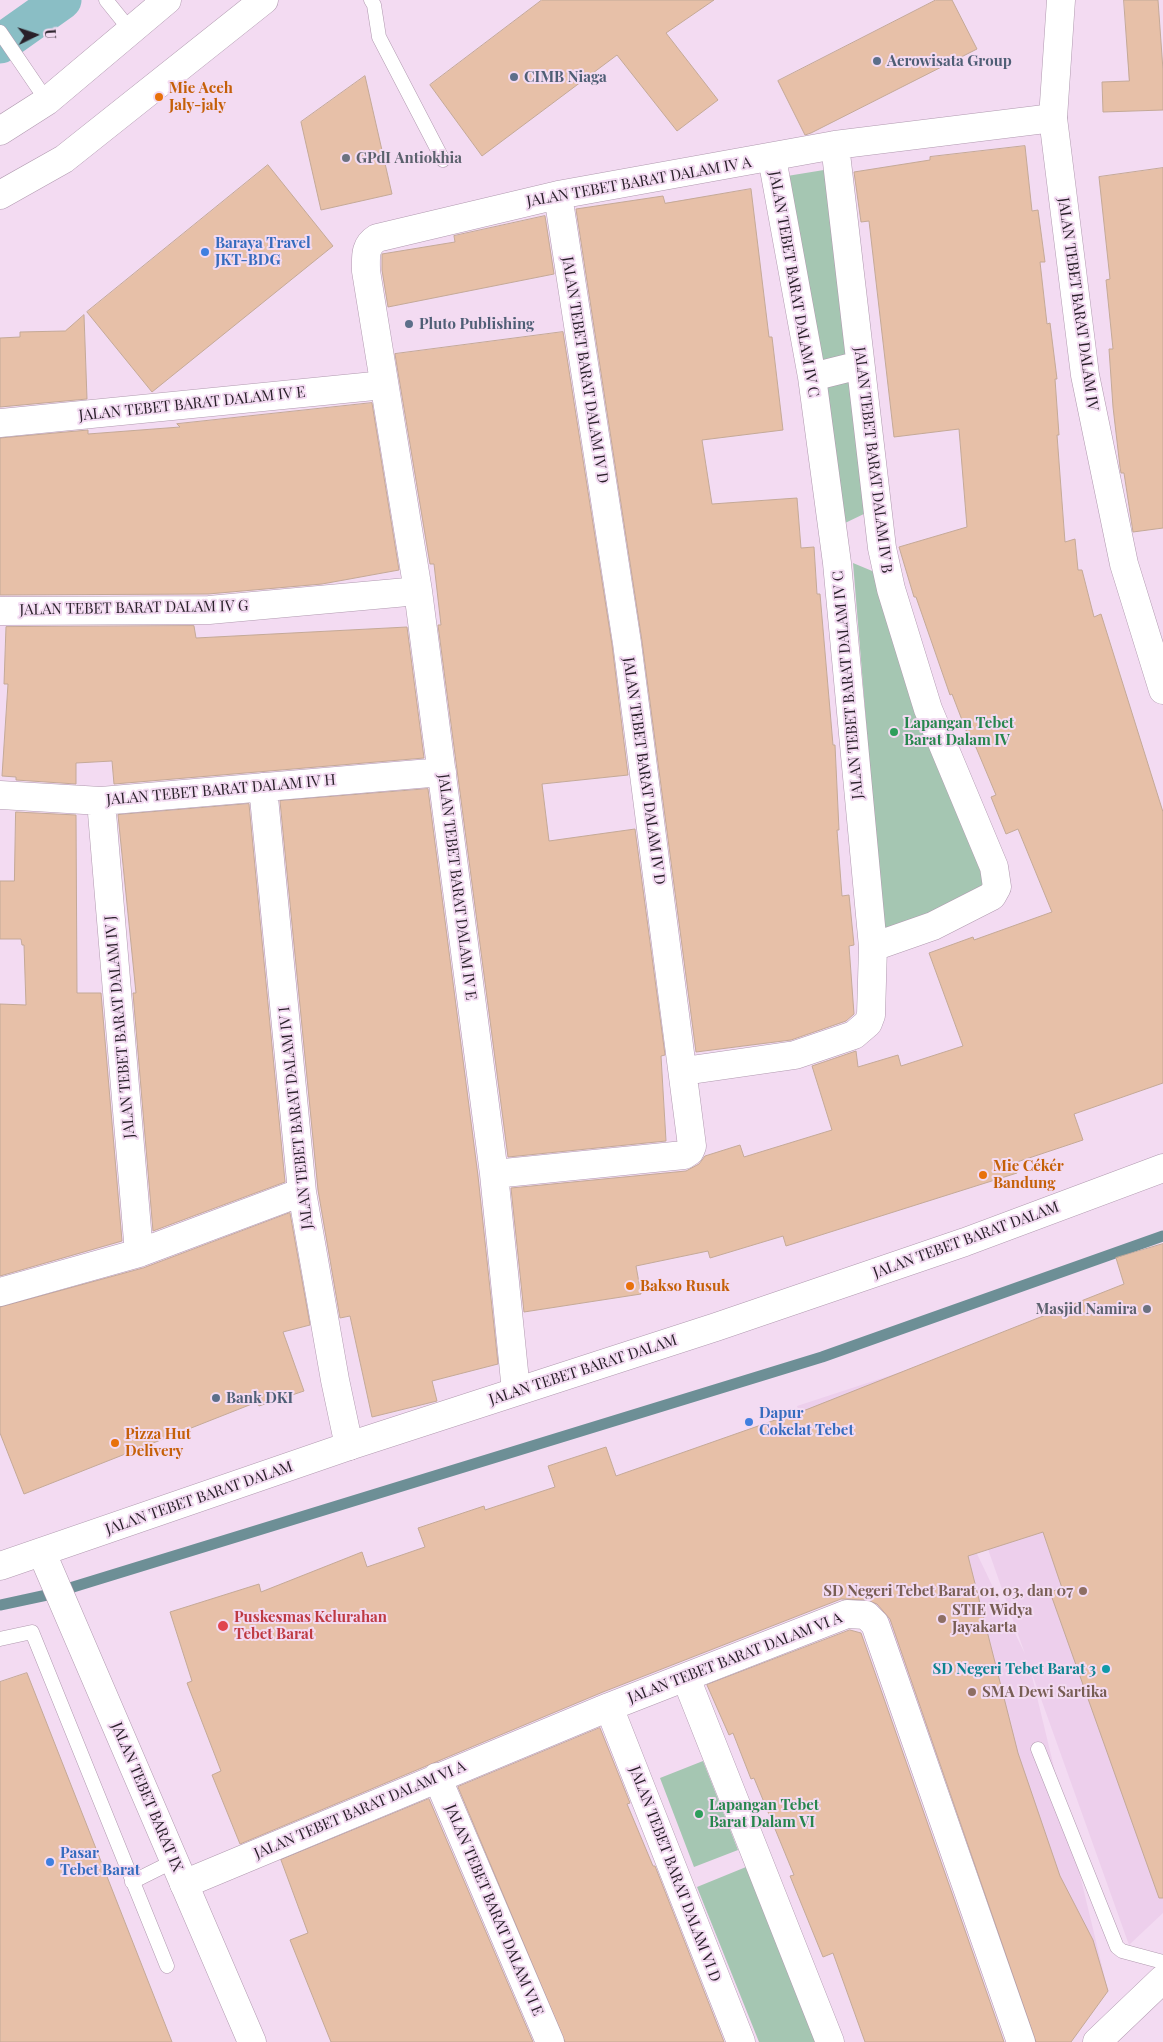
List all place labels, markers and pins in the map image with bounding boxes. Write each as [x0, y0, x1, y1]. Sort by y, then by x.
place label: Aerowisata Group [887, 52, 1012, 70]
marker: Aerowisata Group [871, 55, 883, 67]
place label: CIMB Niaga [524, 68, 607, 86]
marker: CIMB Niaga [508, 71, 520, 83]
place label: Mie Aceh Jaly-jaly [169, 79, 233, 114]
marker: Mie Aceh Jaly-jaly [153, 91, 165, 103]
place label: GPdI Antiokhia [356, 149, 462, 167]
marker: GPdI Antiokhia [340, 152, 352, 164]
place label: Baraya Travel JKT-BDG [215, 234, 311, 269]
marker: Baraya Travel JKT-BDG [199, 246, 211, 258]
place label: Pluto Publishing [419, 315, 534, 333]
marker: Pluto Publishing [403, 318, 415, 330]
place label: Lapangan Tebet Barat Dalam IV [904, 714, 1014, 749]
marker: Lapangan Tebet Barat Dalam IV [888, 726, 900, 738]
place label: Mie Cékér Bandung [993, 1157, 1064, 1192]
marker: Mie Cékér Bandung [977, 1169, 989, 1181]
place label: Bakso Rusuk [640, 1277, 730, 1295]
marker: Bakso Rusuk [624, 1280, 636, 1292]
place label: Masjid Namira [1035, 1300, 1137, 1318]
marker: Masjid Namira [1141, 1303, 1153, 1315]
place label: Bank DKI [226, 1389, 293, 1407]
marker: Bank DKI [210, 1392, 222, 1404]
place label: Dapur Cokelat Tebet [759, 1404, 854, 1439]
marker: Dapur Cokelat Tebet [743, 1416, 755, 1428]
place label: Pizza Hut Delivery [125, 1425, 191, 1460]
marker: Pizza Hut Delivery [109, 1437, 121, 1449]
place label: SD Negeri Tebet Barat 01, 03, dan 07 [823, 1582, 1073, 1600]
marker: SD Negeri Tebet Barat 01, 03, dan 07 [1077, 1585, 1089, 1597]
place label: STIE Widya Jayakarta [952, 1601, 1033, 1636]
place label: Puskesmas Kelurahan Tebet Barat [234, 1608, 387, 1643]
marker: STIE Widya Jayakarta [936, 1613, 948, 1625]
marker: Puskesmas Kelurahan Tebet Barat [216, 1619, 230, 1633]
place label: SD Negeri Tebet Barat 3 [932, 1660, 1096, 1678]
marker: SD Negeri Tebet Barat 3 [1100, 1663, 1112, 1675]
place label: SMA Dewi Sartika [982, 1683, 1107, 1701]
marker: SMA Dewi Sartika [966, 1686, 978, 1698]
place label: Lapangan Tebet Barat Dalam VI [709, 1796, 819, 1831]
marker: Lapangan Tebet Barat Dalam VI [693, 1808, 705, 1820]
place label: Pasar Tebet Barat [60, 1844, 140, 1879]
marker: Pasar Tebet Barat [44, 1856, 56, 1868]

